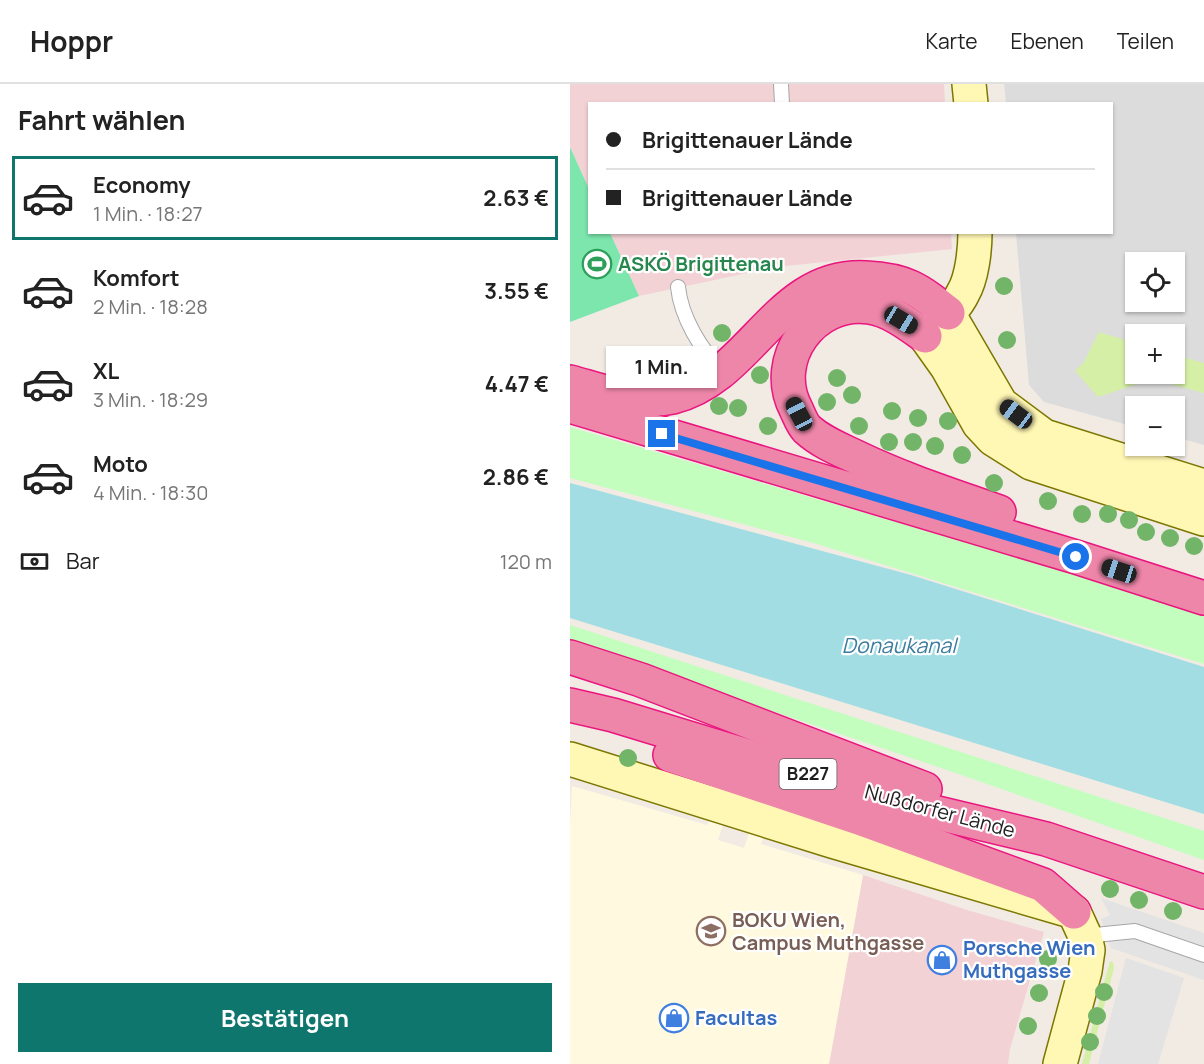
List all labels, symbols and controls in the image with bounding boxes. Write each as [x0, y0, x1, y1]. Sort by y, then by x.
text: Hoppr [30, 22, 113, 60]
text: Karte [925, 27, 977, 55]
text: Ebenen [1010, 27, 1084, 55]
text: Teilen [1117, 27, 1174, 55]
text: Fahrt wählen [18, 101, 186, 138]
text: Brigittenauer Lände [642, 125, 853, 155]
text: Economy [93, 170, 191, 200]
icon: car [21, 171, 75, 225]
text: 2.63 € [483, 183, 549, 213]
text: Brigittenauer Lände [642, 183, 853, 213]
text: 1 Min. · 18:27 [93, 200, 203, 227]
sports icon: ASKÖ Brigittenau [581, 248, 613, 280]
place label: ASKÖ Brigittenau [618, 250, 784, 277]
map controls [1125, 252, 1185, 456]
button: locate [1125, 252, 1185, 312]
text: Komfort [93, 263, 180, 293]
icon: car [21, 264, 75, 318]
text: 3.55 € [484, 276, 549, 306]
text: 2 Min. · 18:28 [93, 293, 208, 320]
car [881, 303, 921, 337]
button: + [1125, 324, 1185, 384]
callout: 1 Min. [606, 347, 718, 389]
text: 1 Min. [634, 353, 689, 380]
text: XL [93, 356, 119, 386]
icon: car [21, 357, 75, 411]
text: 4.47 € [485, 369, 549, 399]
text: 3 Min. · 18:29 [93, 386, 208, 413]
car [783, 394, 815, 434]
car [996, 396, 1036, 432]
button: − [1125, 396, 1185, 456]
route end [648, 420, 675, 447]
text: Moto [93, 449, 148, 479]
icon: car [21, 450, 75, 504]
text: 2.86 € [483, 462, 549, 492]
text: 4 Min. · 18:30 [93, 479, 208, 506]
route start [1062, 543, 1089, 570]
icon: cash [18, 545, 51, 578]
text: Bar [66, 546, 100, 576]
text: 120 m [500, 548, 552, 575]
car [1099, 557, 1139, 585]
water label: Donaukanal [842, 631, 959, 659]
road number: B227 [780, 759, 836, 789]
street label: Nußdorfer Lände [862, 777, 1018, 844]
place label: BOKU Wien, Campus Muthgasse [732, 906, 924, 956]
school or university icon: BOKU Wien, Campus Muthgasse [695, 915, 727, 947]
place label: Porsche Wien Muthgasse [963, 934, 1095, 984]
shop icon: Porsche Wien Muthgasse [926, 944, 958, 976]
button: Bestätigen [18, 983, 552, 1052]
shop icon: Facultas [658, 1002, 690, 1034]
place label: Facultas [695, 1004, 777, 1031]

